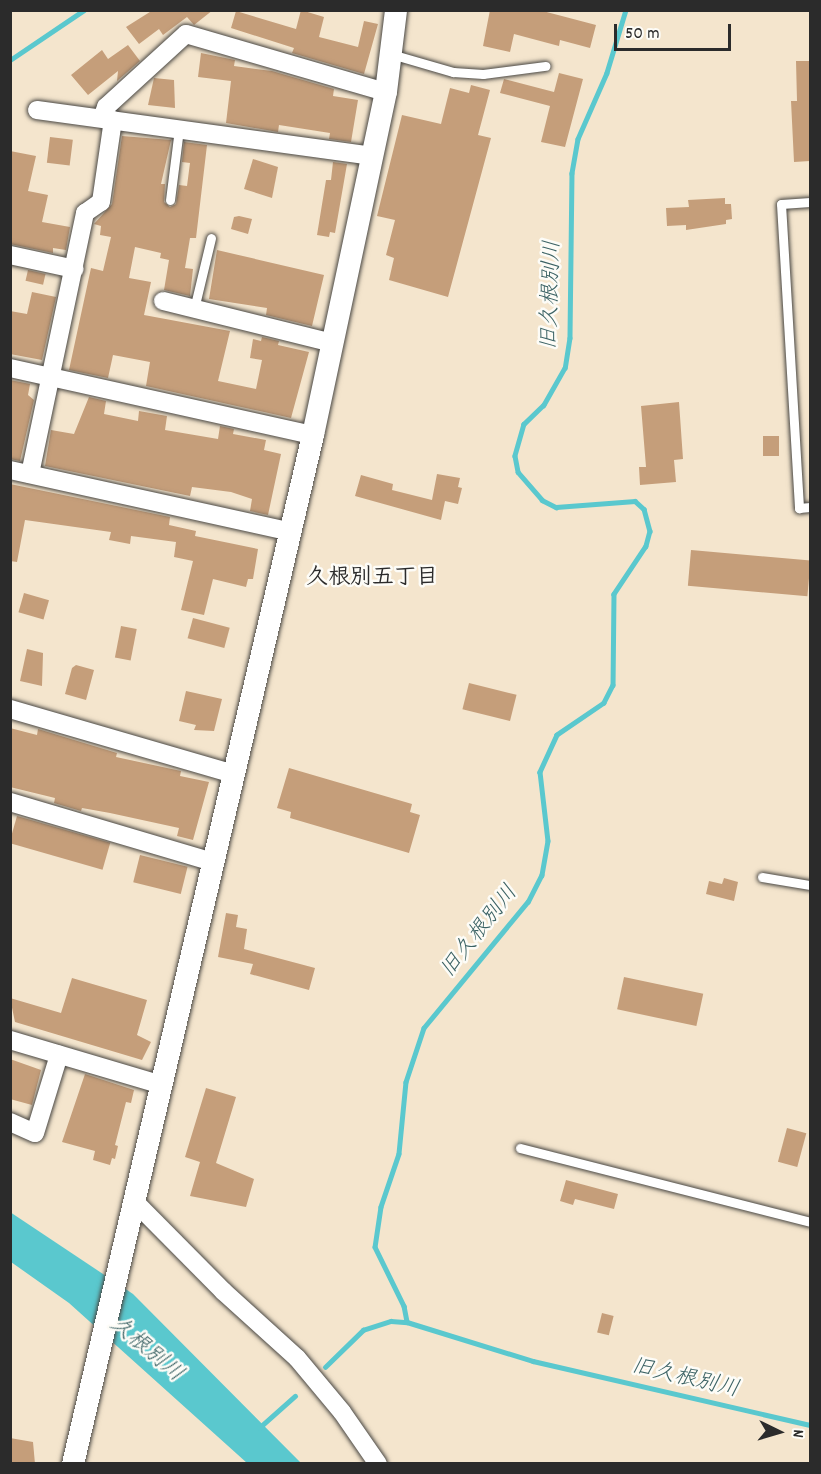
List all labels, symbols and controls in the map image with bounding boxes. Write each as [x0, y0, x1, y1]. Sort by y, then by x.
scale bar [617, 12, 734, 50]
text: 50 m [625, 22, 660, 47]
water label: 旧久根別川 [537, 240, 567, 350]
district label: 久根別五丁目 [306, 566, 438, 592]
water label: 旧久根別川 [436, 881, 524, 983]
water label: 久根別川 [104, 1312, 188, 1388]
water label: 旧久根別川 [628, 1354, 742, 1404]
north arrow [749, 1402, 809, 1462]
text: N [786, 1429, 809, 1439]

